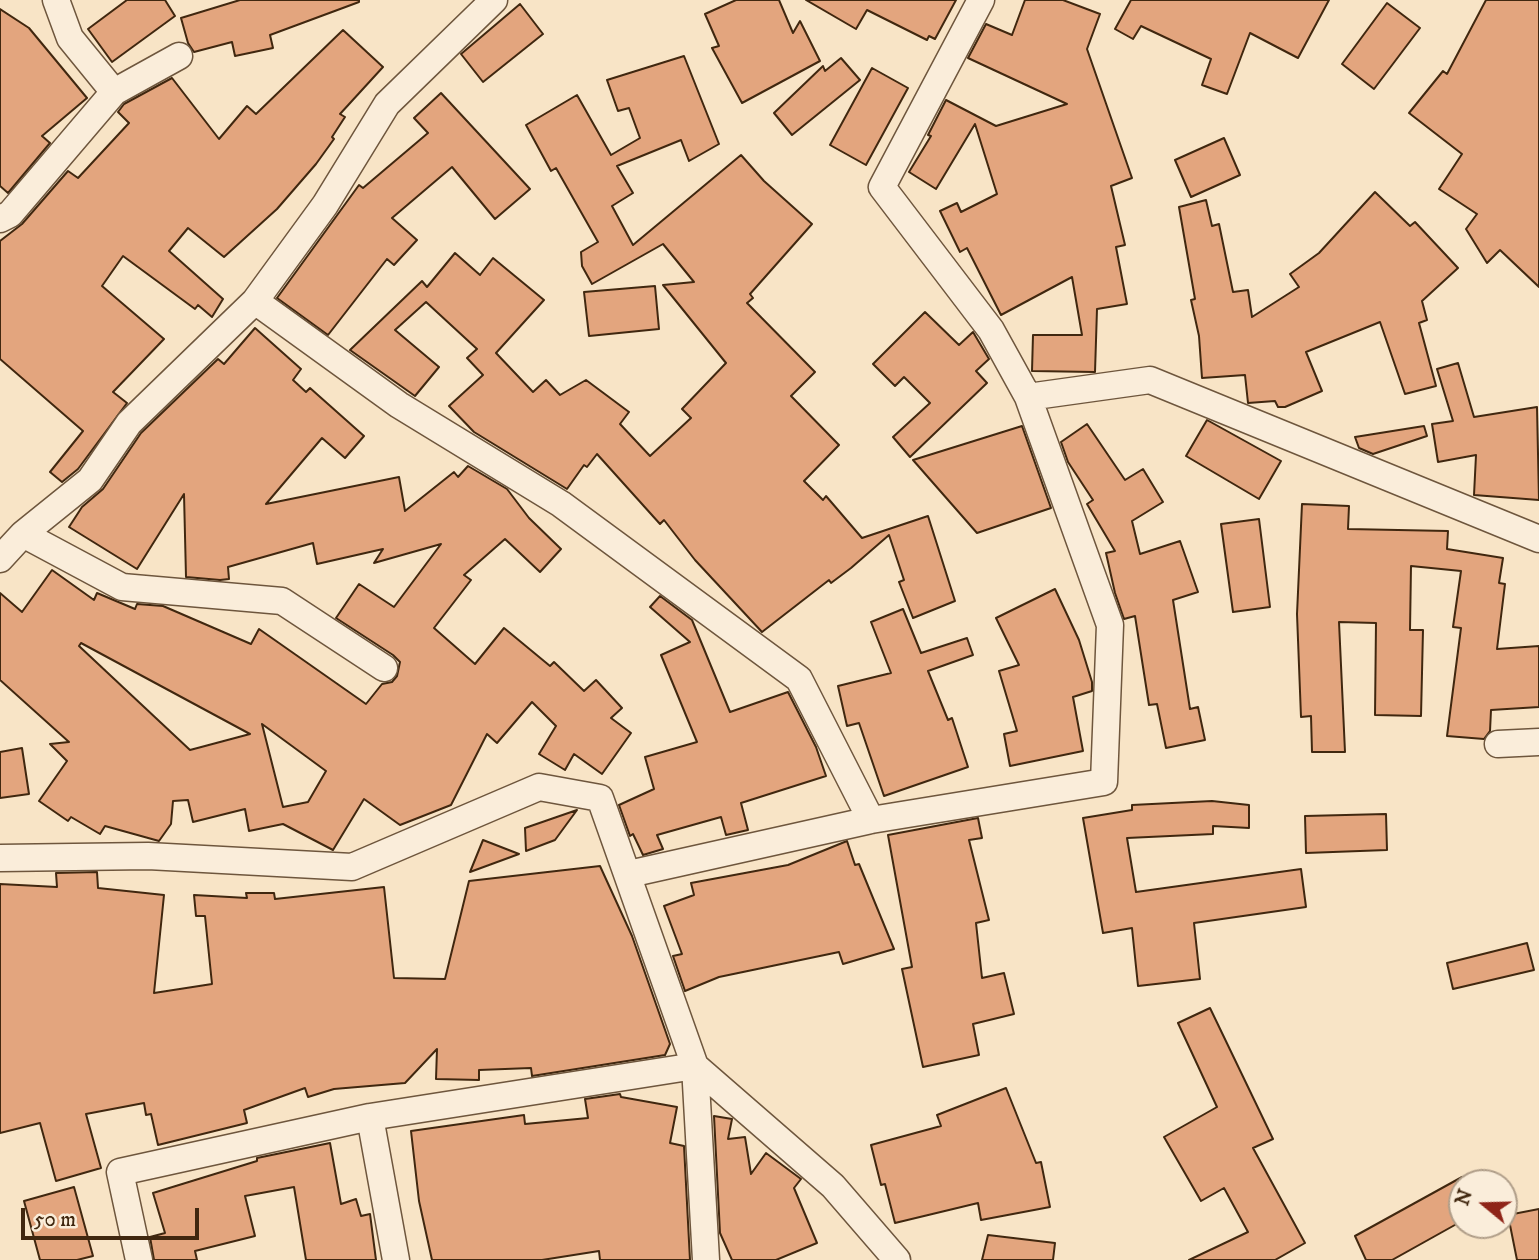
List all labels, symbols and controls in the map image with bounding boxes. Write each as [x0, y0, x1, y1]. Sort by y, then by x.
north arrow [1448, 1169, 1518, 1239]
text: N [1451, 1187, 1478, 1209]
scale bar [24, 1194, 203, 1238]
text: 50 m [34, 1207, 76, 1233]

